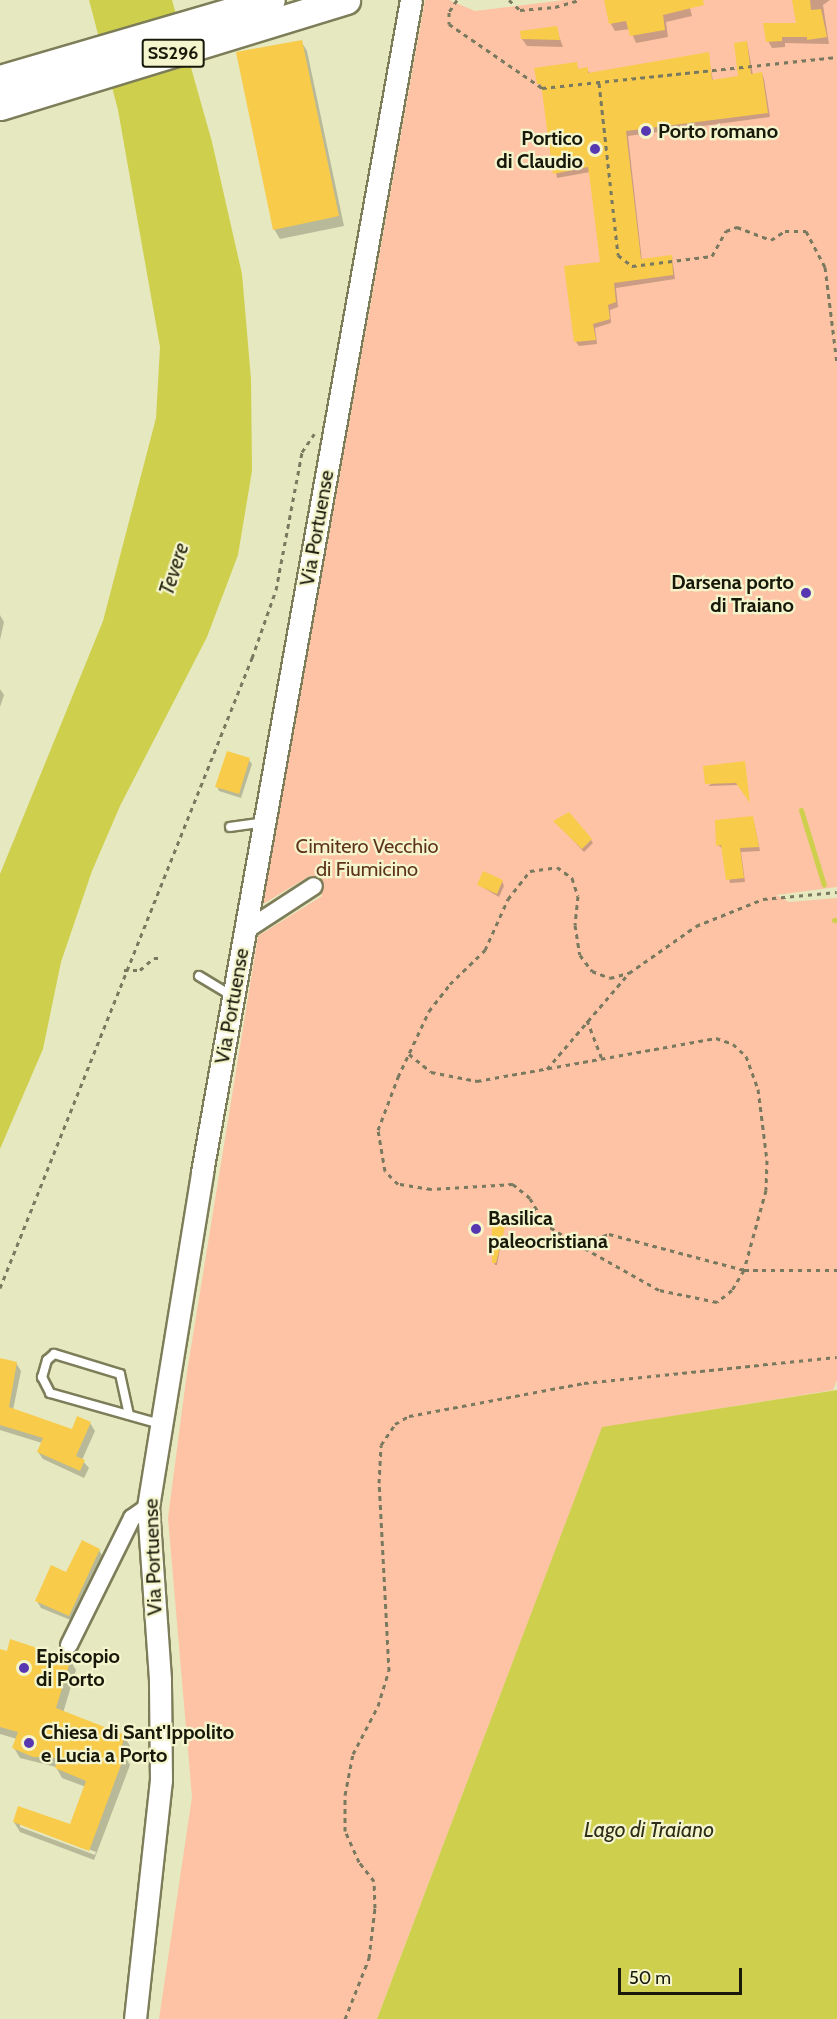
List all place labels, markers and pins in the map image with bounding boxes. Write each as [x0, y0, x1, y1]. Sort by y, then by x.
place label: Porto romano [658, 119, 778, 143]
marker: Porto romano [639, 124, 653, 138]
place label: Portico di Claudio [496, 126, 583, 173]
marker: Portico di Claudio [588, 142, 602, 156]
place label: Darsena porto di Traiano [671, 570, 794, 617]
marker: Darsena porto di Traiano [799, 586, 813, 600]
place label: Basilica paleocristiana [488, 1206, 608, 1253]
marker: Basilica paleocristiana [469, 1222, 483, 1236]
place label: Episcopio di Porto [36, 1644, 120, 1691]
marker: Episcopio di Porto [17, 1661, 31, 1675]
place label: Chiesa di Sant'Ippolito e Lucia a Porto [41, 1720, 234, 1767]
marker: Chiesa di Sant'Ippolito e Lucia a Porto [22, 1736, 36, 1750]

